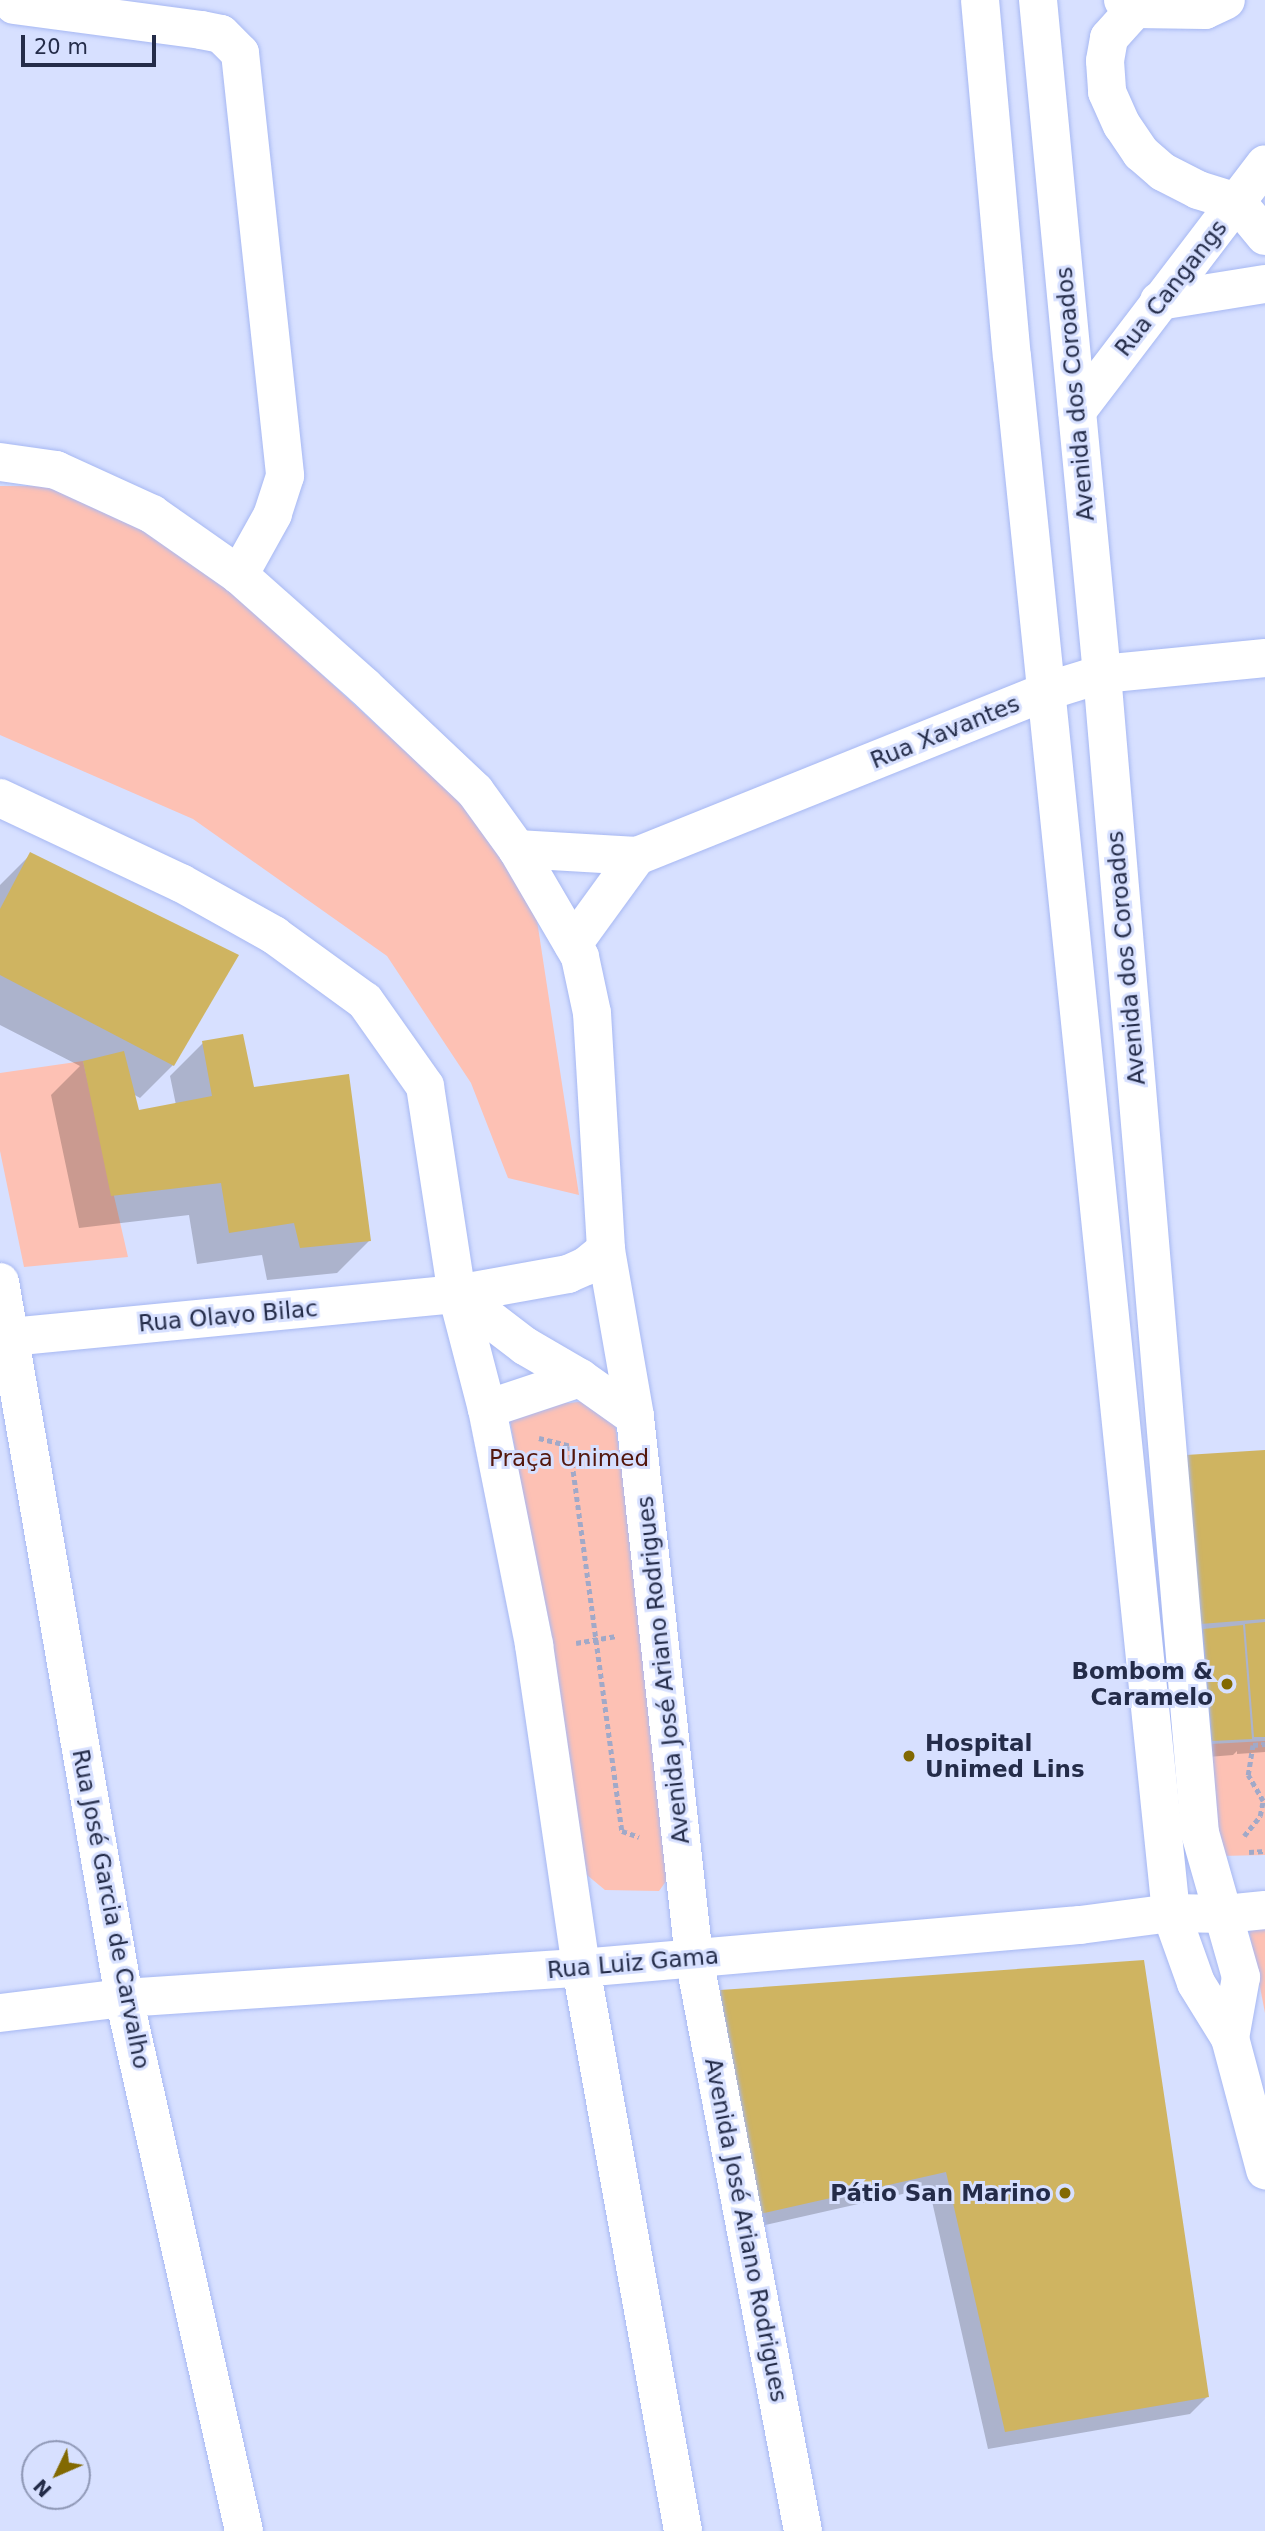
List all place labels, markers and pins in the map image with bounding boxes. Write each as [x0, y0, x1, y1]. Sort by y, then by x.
place label: Bombom & Caramelo [1071, 1657, 1213, 1711]
marker: Bombom & Caramelo [1219, 1676, 1235, 1692]
place label: Hospital Unimed Lins [925, 1729, 1085, 1783]
marker: Hospital Unimed Lins [899, 1746, 919, 1766]
place label: Pátio San Marino [830, 2179, 1051, 2207]
marker: Pátio San Marino [1057, 2185, 1073, 2201]

